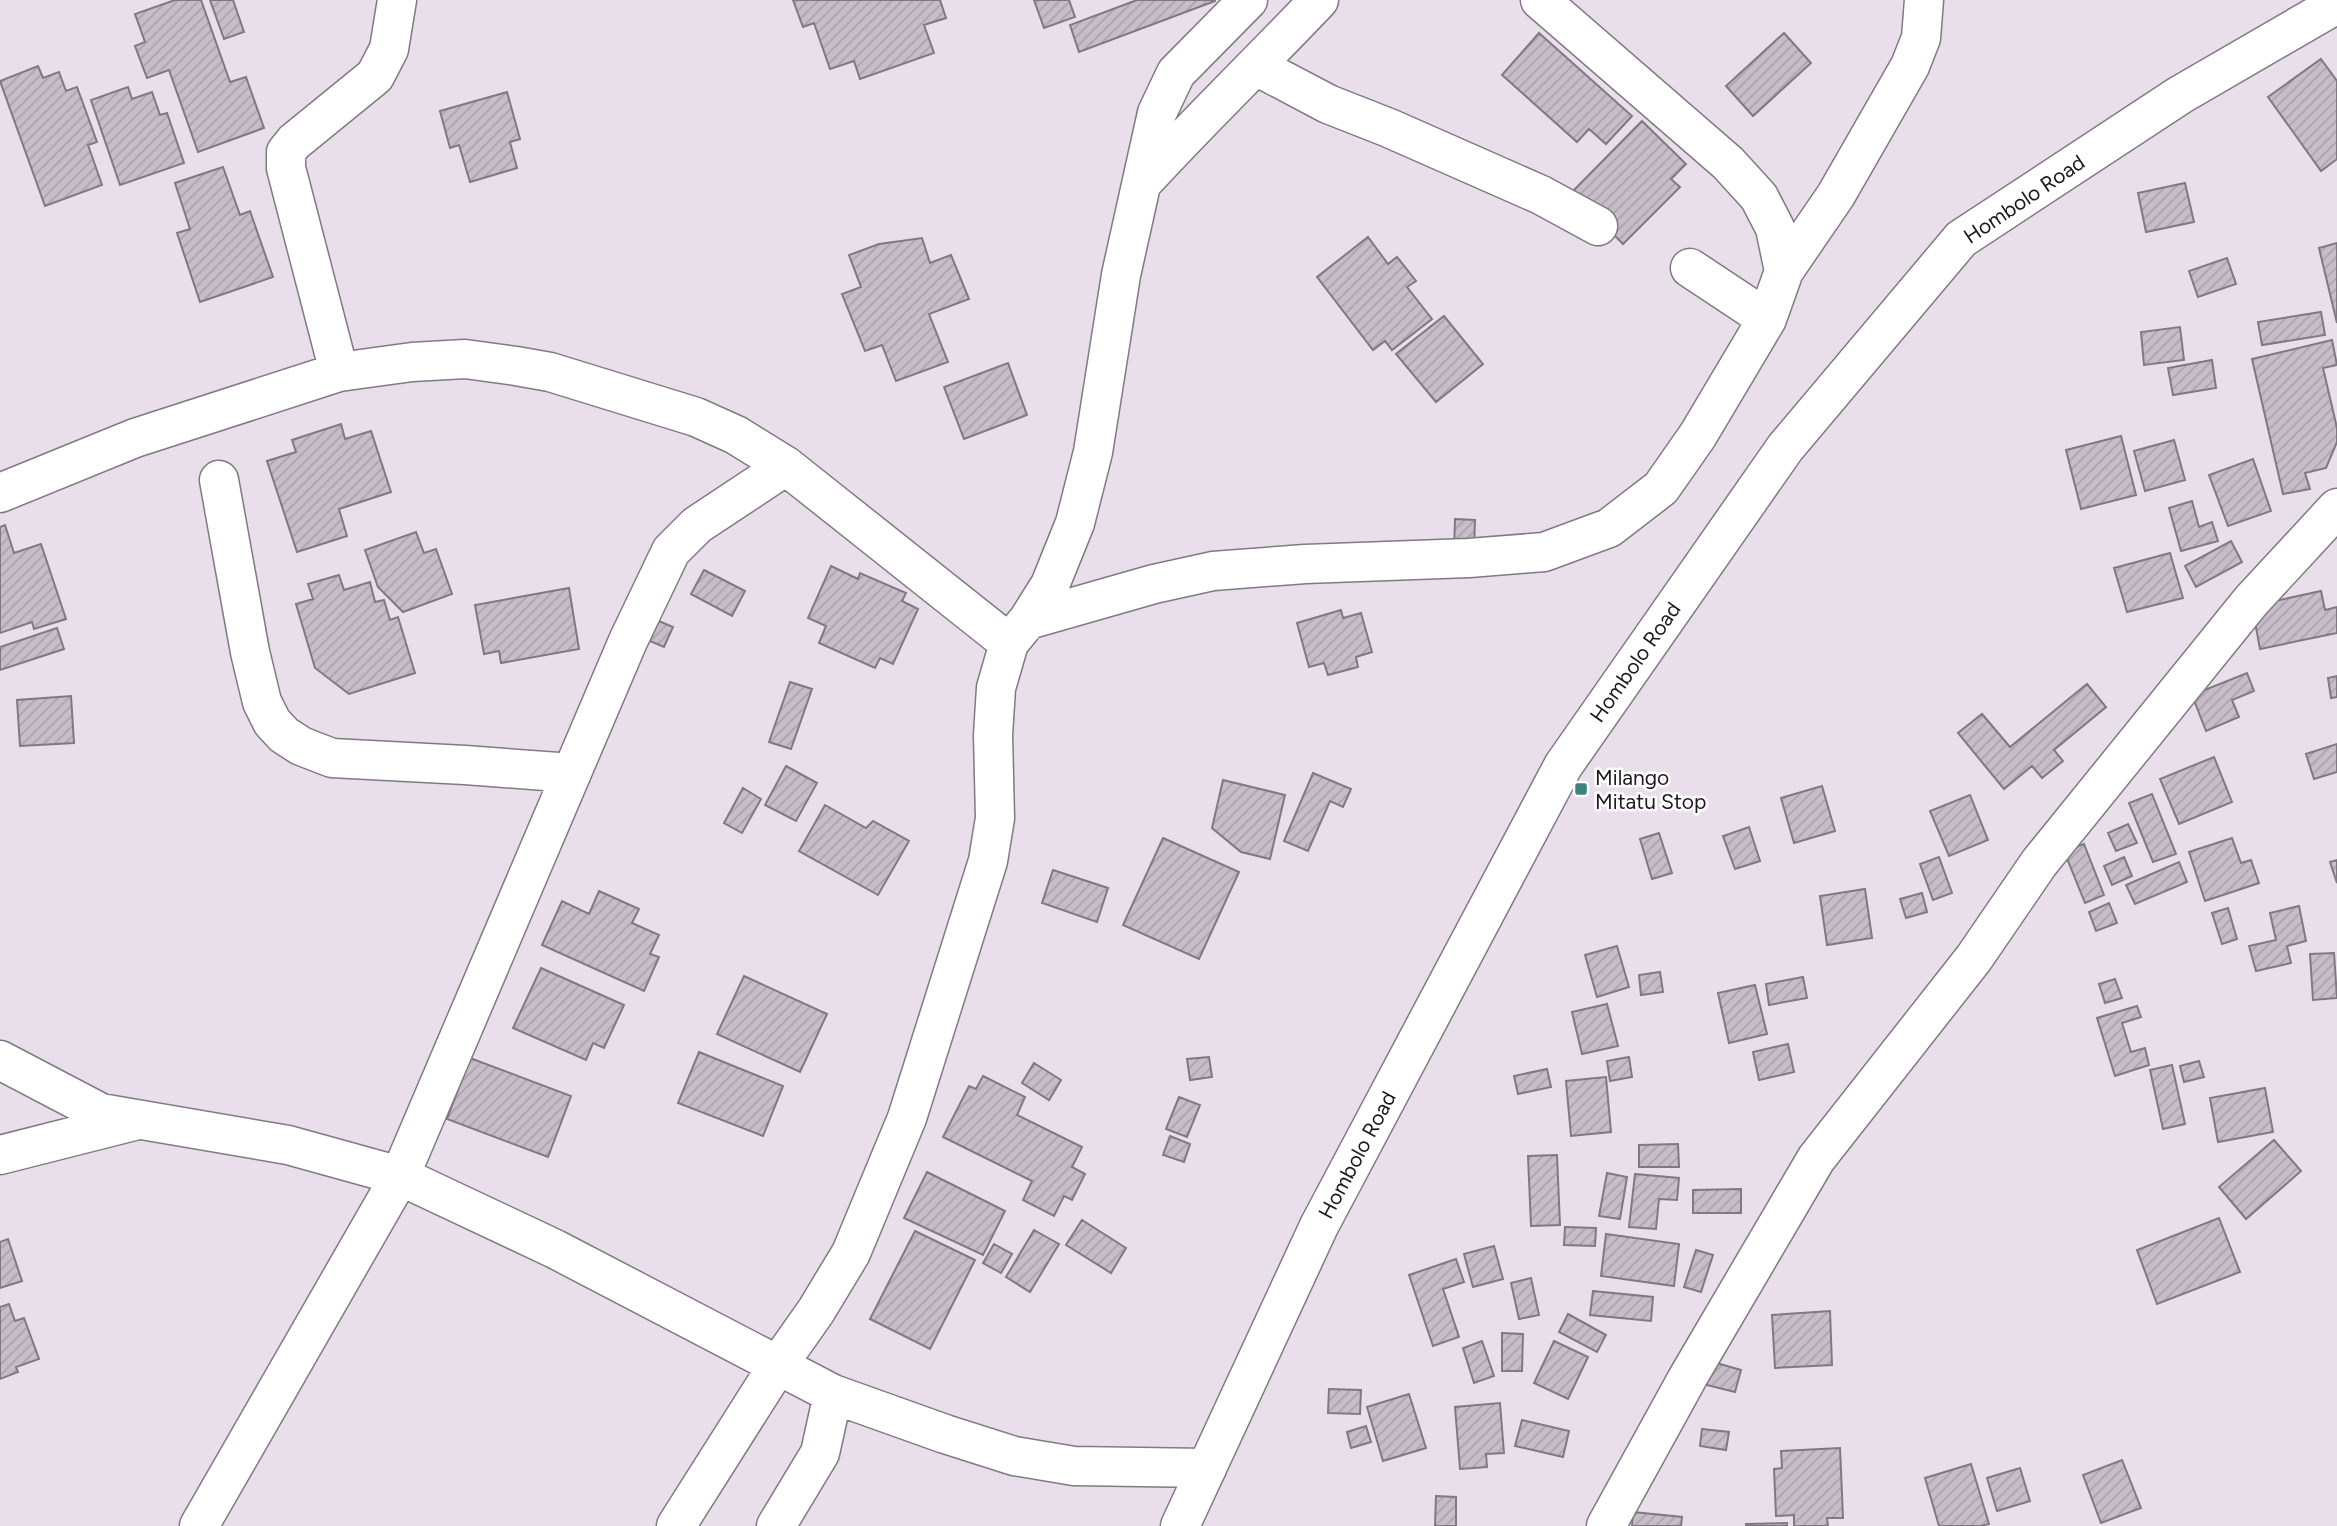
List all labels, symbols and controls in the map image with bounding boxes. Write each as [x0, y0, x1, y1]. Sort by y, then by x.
street label: Hombolo Road [1959, 149, 2089, 249]
street label: Hombolo Road [1584, 597, 1686, 727]
place label: Milango Mitatu Stop [1595, 765, 1706, 814]
marker: Milango Mitatu Stop [1573, 781, 1589, 797]
street label: Hombolo Road [1313, 1087, 1401, 1223]

